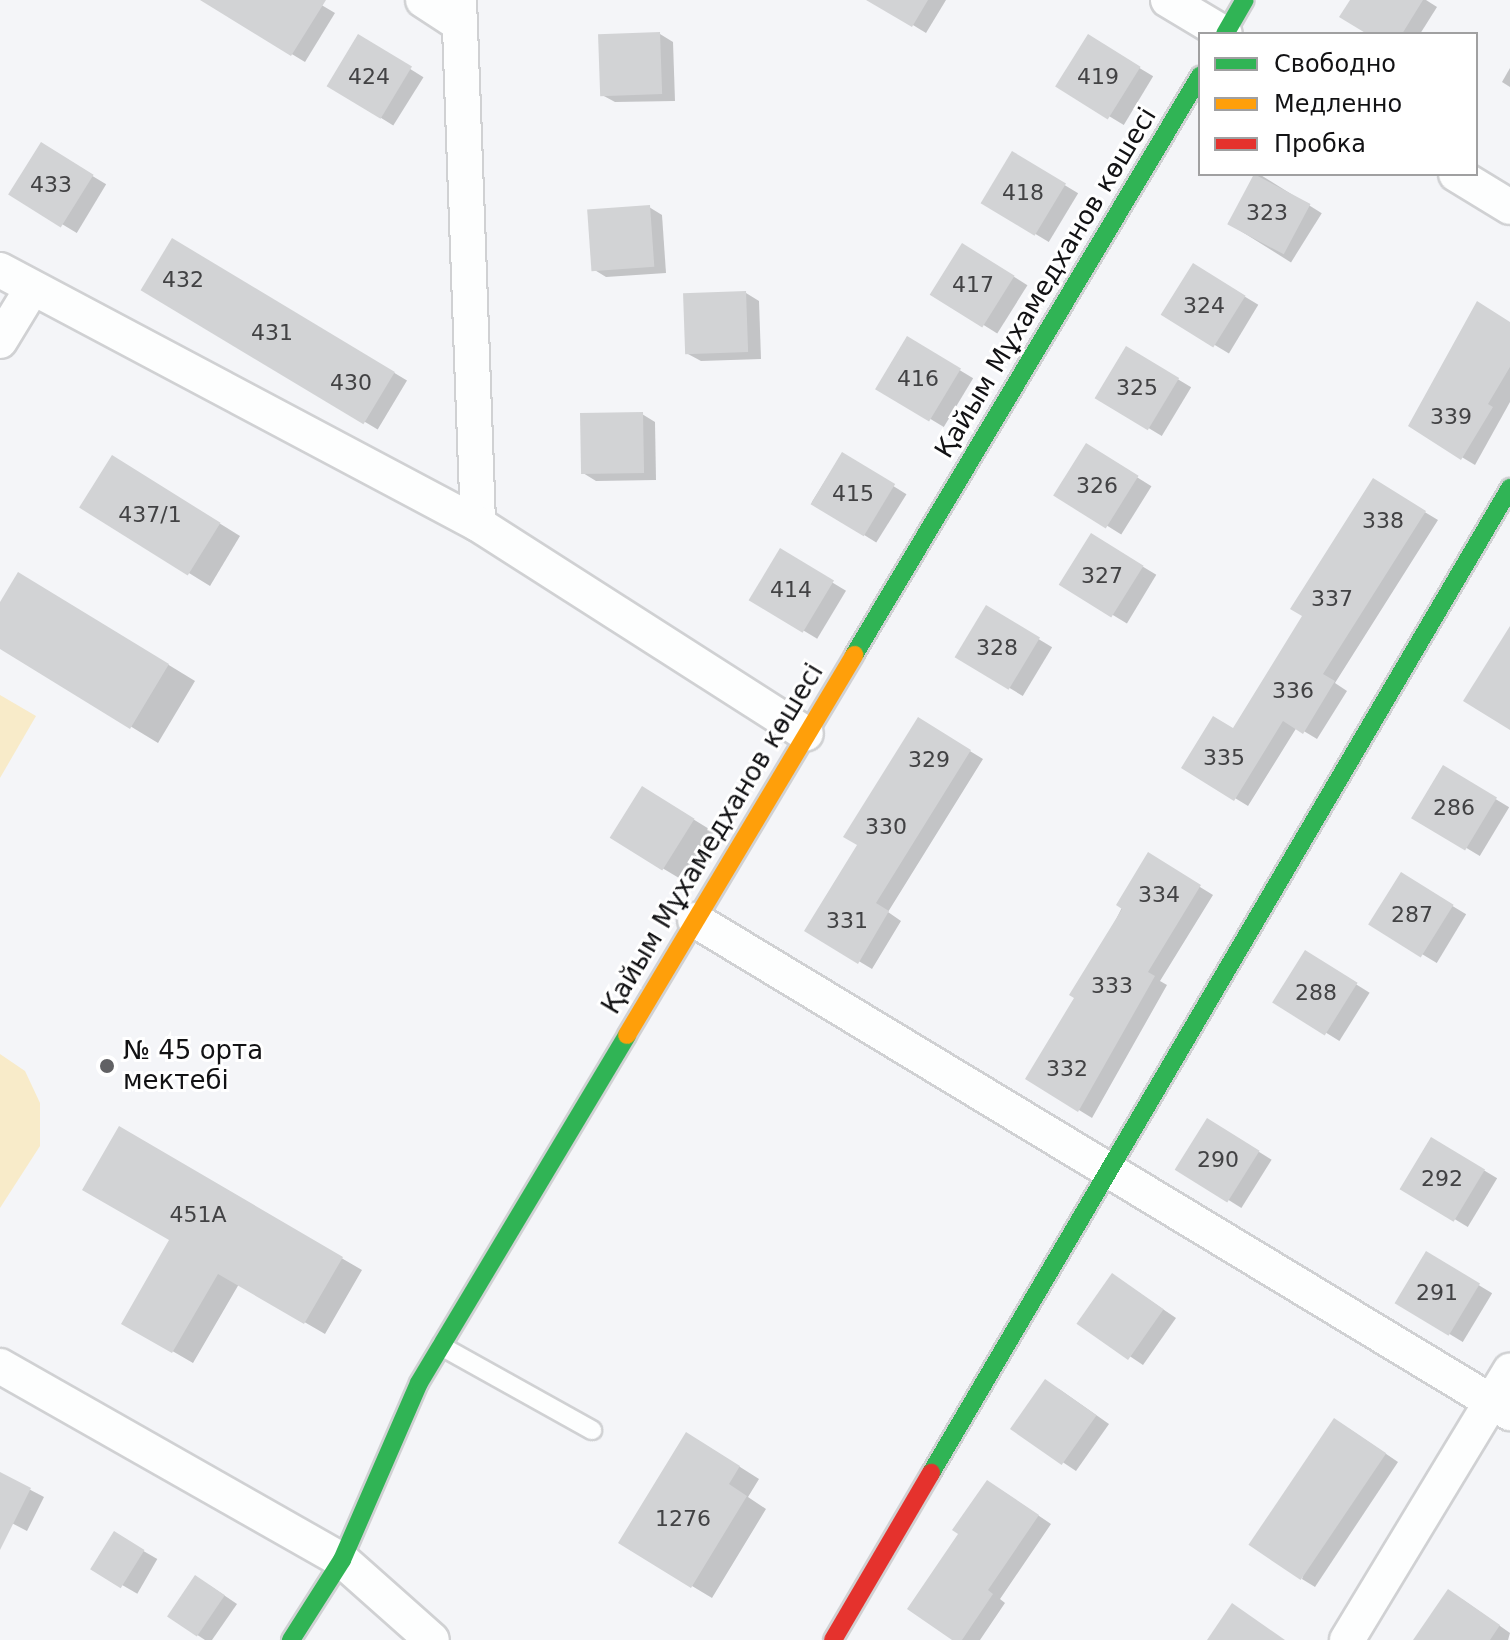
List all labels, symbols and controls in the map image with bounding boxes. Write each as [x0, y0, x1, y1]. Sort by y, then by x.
legend [1198, 32, 1478, 176]
text: Свободно [1274, 50, 1396, 78]
house number: 424 [348, 64, 390, 90]
house number: 419 [1077, 64, 1119, 90]
text: Медленно [1274, 90, 1402, 118]
street label: Қайым Мұхамедханов көшесі [929, 102, 1163, 464]
text: Пробка [1274, 130, 1366, 158]
house number: 433 [30, 172, 72, 198]
house number: 418 [1002, 180, 1044, 206]
house number: 323 [1246, 200, 1288, 226]
house number: 432 [162, 267, 204, 293]
house number: 417 [952, 272, 994, 298]
house number: 324 [1183, 293, 1225, 319]
house number: 431 [251, 320, 293, 346]
house number: 416 [897, 366, 939, 392]
house number: 430 [330, 370, 372, 396]
house number: 325 [1116, 375, 1158, 401]
house number: 339 [1430, 404, 1472, 430]
house number: 326 [1076, 473, 1118, 499]
house number: 415 [832, 481, 874, 507]
house number: 437/1 [118, 502, 182, 528]
house number: 338 [1362, 508, 1404, 534]
house number: 327 [1081, 563, 1123, 589]
house number: 414 [770, 577, 812, 603]
house number: 337 [1311, 586, 1353, 612]
house number: 328 [976, 635, 1018, 661]
street label: Қайым Мұхамедханов көшесі [596, 658, 830, 1020]
house number: 336 [1272, 678, 1314, 704]
house number: 335 [1203, 745, 1245, 771]
house number: 329 [908, 747, 950, 773]
house number: 286 [1433, 795, 1475, 821]
house number: 330 [865, 814, 907, 840]
house number: 334 [1138, 882, 1180, 908]
house number: 287 [1391, 902, 1433, 928]
house number: 331 [826, 908, 868, 934]
house number: 333 [1091, 973, 1133, 999]
house number: 288 [1295, 980, 1337, 1006]
place label: № 45 орта мектебі [123, 1035, 263, 1096]
house number: 332 [1046, 1056, 1088, 1082]
marker: № 45 орта мектебі [98, 1057, 116, 1075]
house number: 290 [1197, 1147, 1239, 1173]
house number: 292 [1421, 1166, 1463, 1192]
house number: 451А [169, 1202, 227, 1228]
house number: 291 [1416, 1280, 1458, 1306]
house number: 1276 [655, 1506, 711, 1532]

